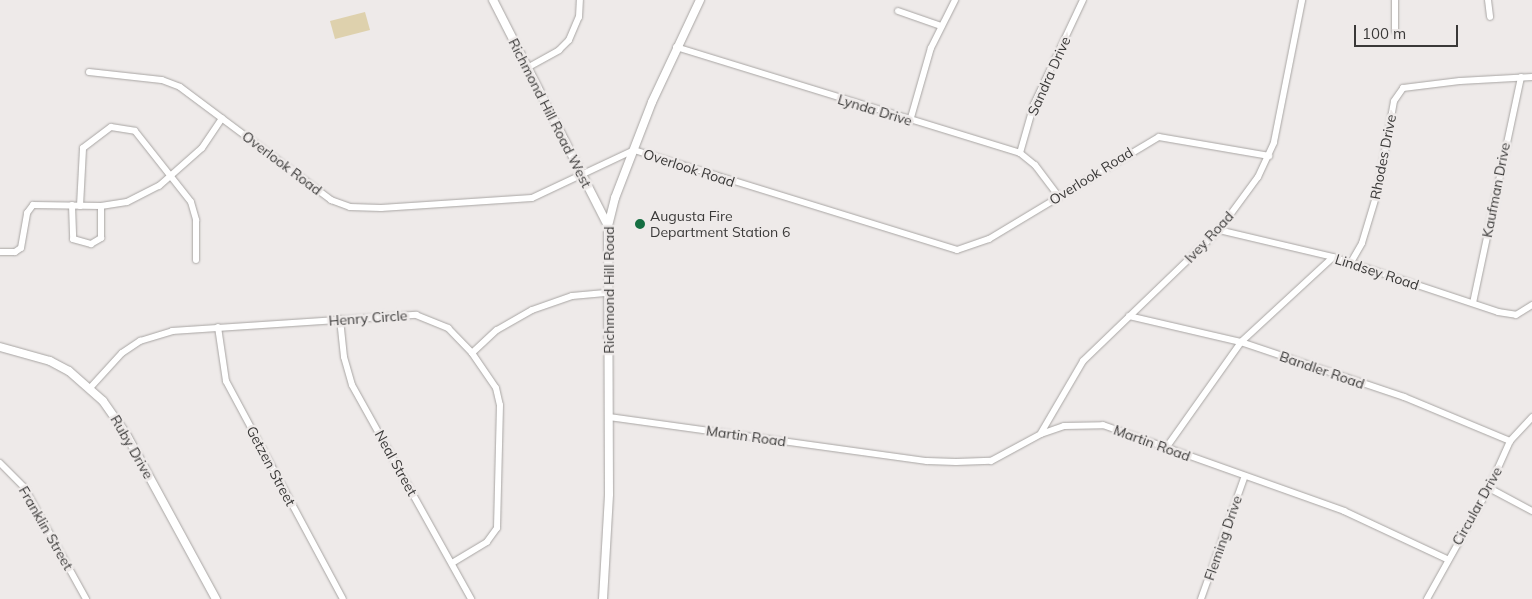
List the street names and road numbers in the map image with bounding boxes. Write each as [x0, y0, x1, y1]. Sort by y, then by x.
street label: Sandra Drive [1024, 34, 1074, 118]
street label: Richmond Hill Road West [505, 36, 595, 190]
street label: Lynda Drive [836, 91, 914, 129]
street label: Rhodes Drive [1367, 113, 1399, 201]
street label: Overlook Road [239, 128, 325, 198]
street label: Kaufman Drive [1479, 141, 1513, 239]
street label: Overlook Road [1046, 144, 1136, 208]
street label: Overlook Road [641, 145, 737, 191]
street label: Ivey Road [1181, 208, 1237, 266]
street label: Richmond Hill Road [601, 226, 617, 354]
street label: Lindsey Road [1333, 250, 1421, 294]
street label: Henry Circle [328, 307, 408, 329]
street label: Bandler Road [1277, 348, 1367, 392]
street label: Ruby Drive [107, 412, 157, 482]
street label: Martin Road [1111, 421, 1193, 465]
street label: Martin Road [705, 422, 787, 450]
street label: Getzen Street [243, 423, 299, 509]
street label: Neal Street [371, 427, 421, 499]
street label: Circular Drive [1449, 464, 1505, 548]
street label: Franklin Street [15, 483, 77, 573]
street label: Fleming Drive [1201, 493, 1245, 583]

